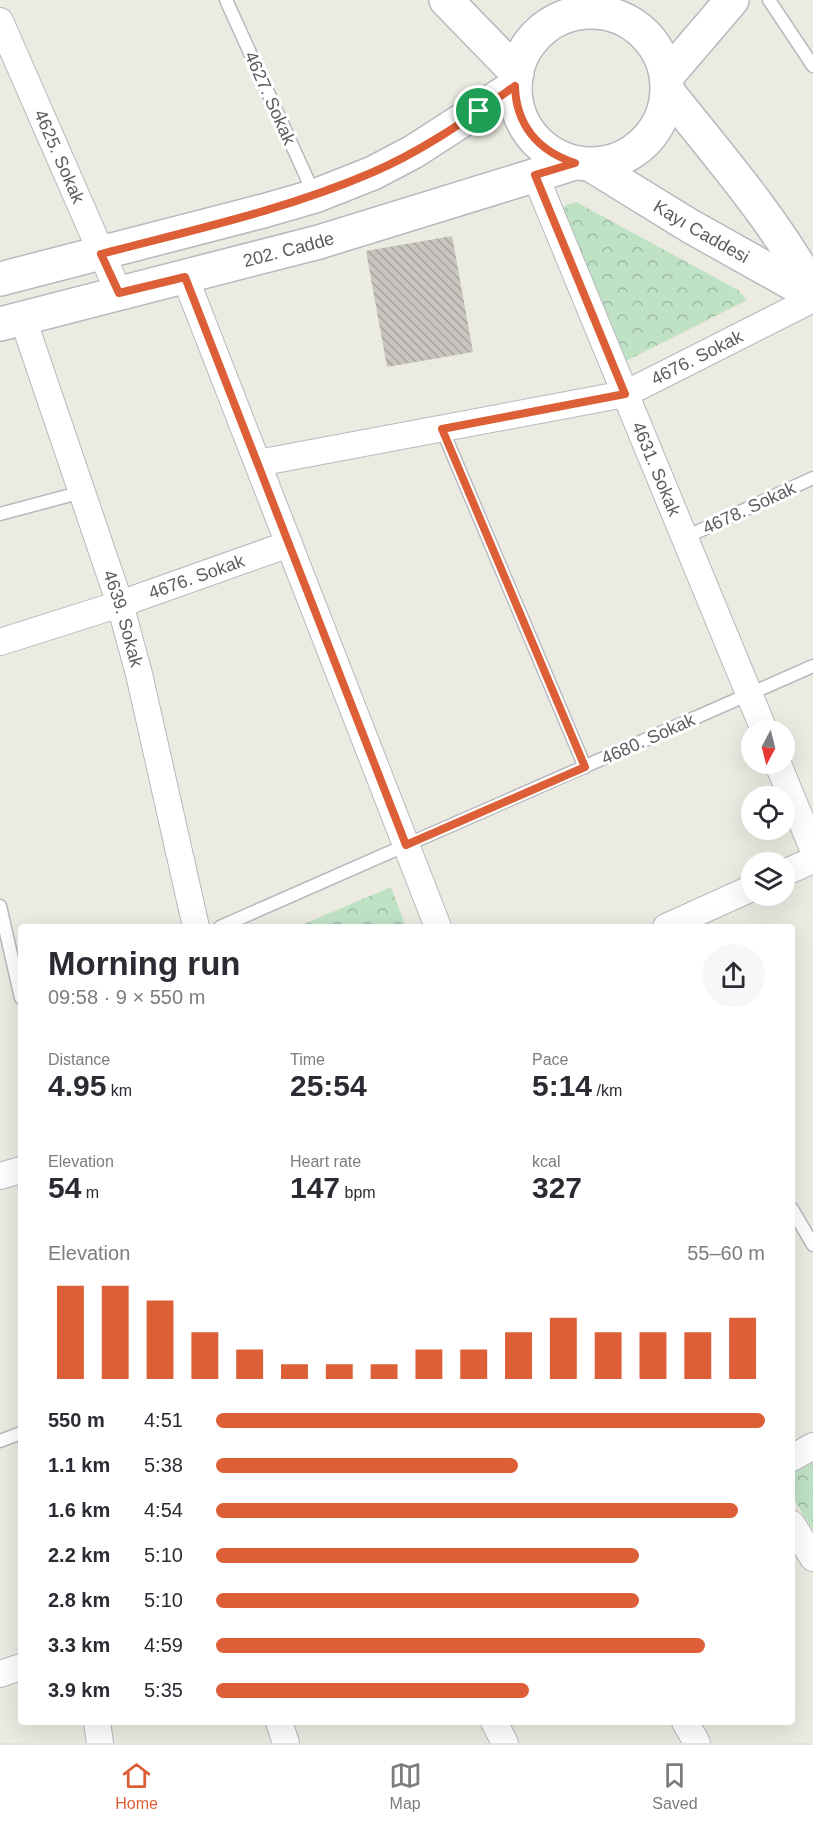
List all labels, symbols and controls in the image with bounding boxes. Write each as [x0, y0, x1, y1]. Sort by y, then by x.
street label: 4627. Sokak [241, 48, 300, 149]
pin [453, 85, 504, 136]
icon: arrive [462, 94, 495, 127]
street label: 4625. Sokak [30, 107, 89, 207]
street label: Kayı Caddesi [650, 196, 753, 267]
street label: 202. Cadde [241, 228, 336, 271]
street label: 4676. Sokak [648, 326, 747, 389]
street label: 4631. Sokak [628, 419, 685, 520]
street label: 4678. Sokak [699, 477, 799, 538]
street label: 4676. Sokak [146, 550, 248, 603]
street label: 4639. Sokak [99, 568, 147, 670]
street label: 4680. Sokak [598, 709, 699, 768]
north arrow [741, 720, 795, 774]
map controls [741, 720, 795, 906]
button: locate [741, 786, 795, 840]
button: layers [741, 852, 795, 906]
button: share [702, 944, 765, 1007]
text: Morning run [48, 945, 240, 982]
text: 09:58 · 9 × 550 m [48, 986, 205, 1008]
text: Distance [48, 1051, 110, 1068]
text: Time [290, 1051, 325, 1068]
text: Pace [532, 1051, 568, 1068]
text: 4.95 [48, 1069, 106, 1102]
text: 25:54 [290, 1069, 367, 1102]
text: 5:14 [532, 1069, 592, 1102]
text: km [106, 1082, 132, 1099]
text: /km [592, 1082, 622, 1099]
text: Elevation [48, 1153, 114, 1170]
text: Heart rate [290, 1153, 361, 1170]
text: kcal [532, 1153, 560, 1170]
text: 54 [48, 1171, 81, 1204]
text: 147 [290, 1171, 340, 1204]
text: 327 [532, 1171, 582, 1204]
text: m [81, 1184, 99, 1201]
text: bpm [340, 1184, 376, 1201]
text: Elevation [48, 1242, 130, 1264]
text: 55–60 m [687, 1242, 765, 1264]
text: 550 m [48, 1409, 105, 1431]
text: 4:51 [144, 1409, 183, 1431]
text: 1.1 km [48, 1454, 110, 1476]
text: 5:38 [144, 1454, 183, 1476]
text: 1.6 km [48, 1499, 110, 1521]
text: 4:54 [144, 1499, 183, 1521]
text: 2.2 km [48, 1544, 110, 1566]
text: 5:10 [144, 1544, 183, 1566]
text: 2.8 km [48, 1589, 110, 1611]
text: 5:10 [144, 1589, 183, 1611]
text: 3.3 km [48, 1634, 110, 1656]
text: 4:59 [144, 1634, 183, 1656]
text: 3.9 km [48, 1679, 110, 1701]
text: 5:35 [144, 1679, 183, 1701]
tab: Home [115, 1759, 158, 1813]
tab: Map [389, 1759, 422, 1813]
tab: Saved [652, 1759, 698, 1813]

